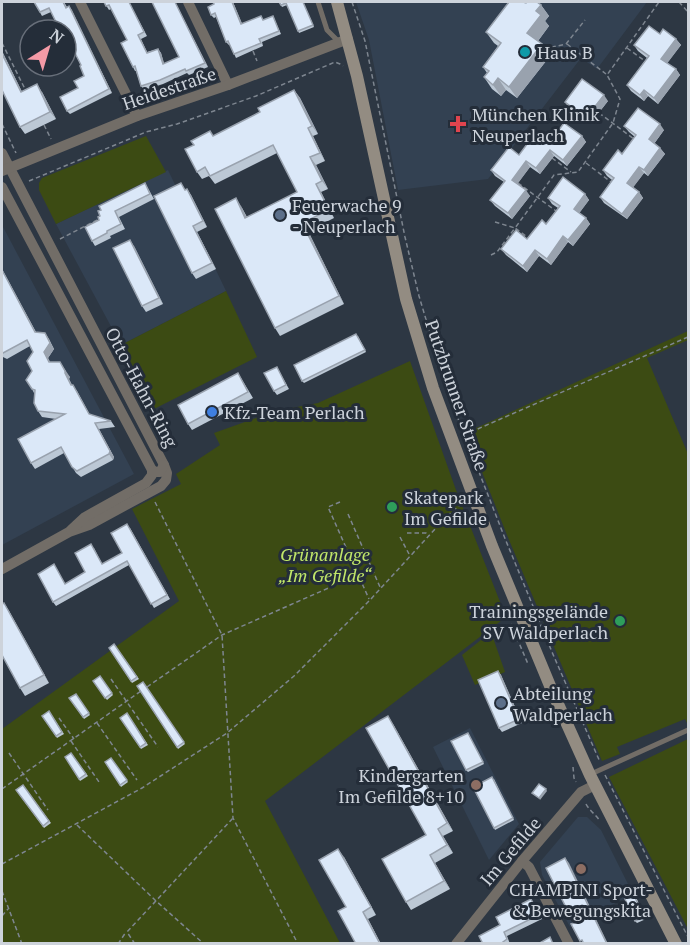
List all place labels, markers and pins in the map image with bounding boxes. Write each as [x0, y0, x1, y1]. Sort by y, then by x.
place label: Haus B [537, 40, 593, 64]
marker: Haus B [518, 45, 532, 59]
place label: München Klinik Neuperlach [472, 102, 600, 147]
marker: München Klinik Neuperlach [449, 115, 467, 133]
place label: Feuerwache 9 - Neuperlach [292, 193, 402, 238]
marker: Feuerwache 9 - Neuperlach [273, 208, 287, 222]
place label: Kfz-Team Perlach [224, 400, 365, 424]
marker: Kfz-Team Perlach [205, 405, 219, 419]
place label: Skatepark Im Gefilde [404, 485, 487, 530]
marker: Skatepark Im Gefilde [385, 500, 399, 514]
place label: Trainingsgelände SV Waldperlach [469, 599, 608, 644]
marker: Trainingsgelände SV Waldperlach [613, 614, 627, 628]
place label: Abteilung Waldperlach [513, 681, 613, 726]
marker: Abteilung Waldperlach [494, 696, 508, 710]
place label: Kindergarten Im Gefilde 8+10 [338, 763, 464, 808]
marker: Kindergarten Im Gefilde 8+10 [469, 778, 483, 792]
marker: CHAMPINI Sport- & Bewegungskita [574, 862, 588, 876]
place label: CHAMPINI Sport- & Bewegungskita [509, 877, 653, 922]

